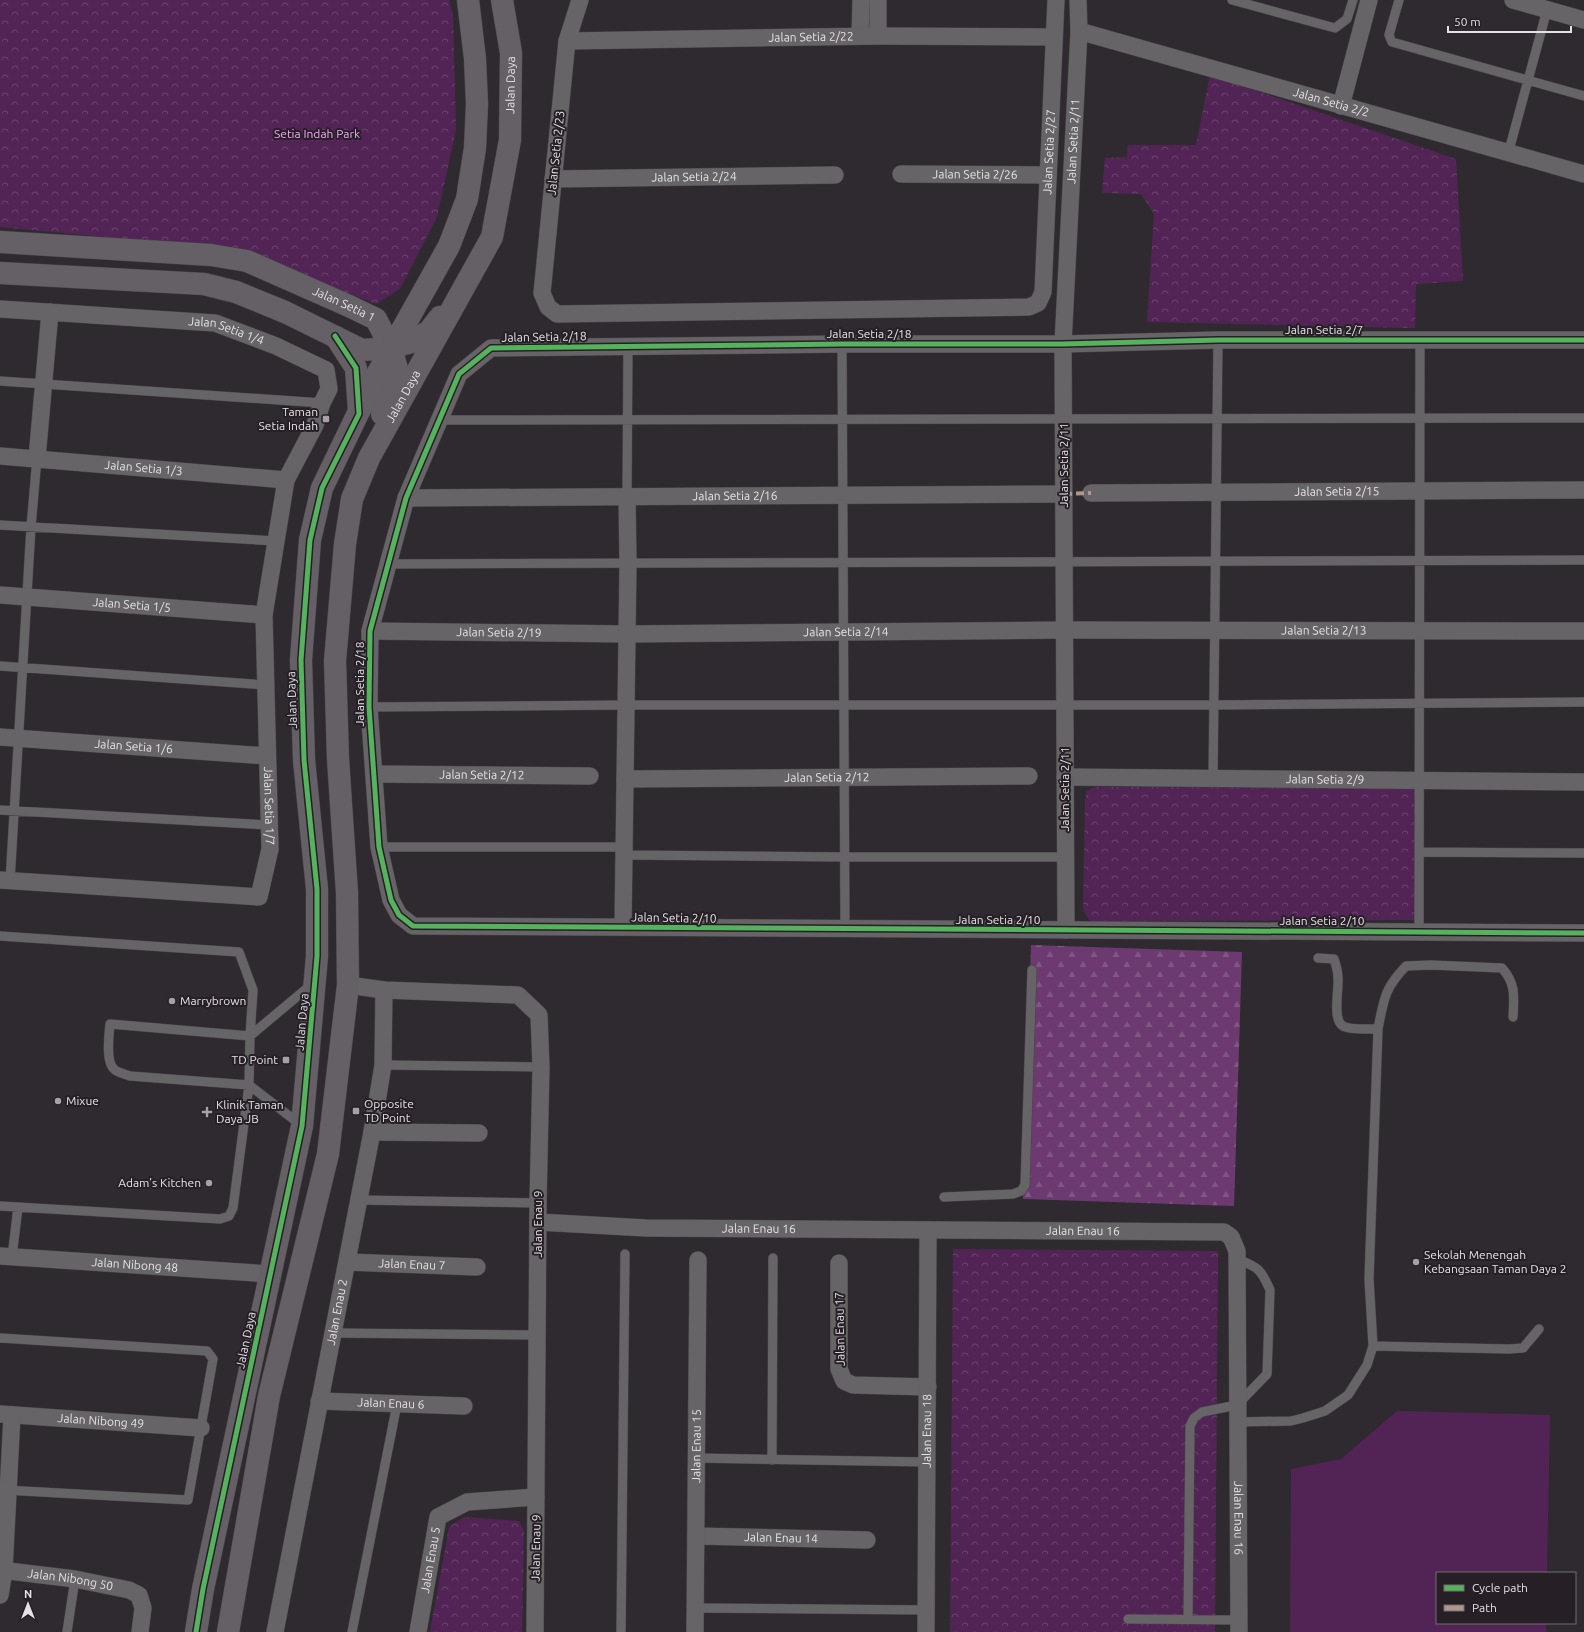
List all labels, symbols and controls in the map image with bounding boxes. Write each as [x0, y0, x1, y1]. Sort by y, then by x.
scale bar [1448, 8, 1571, 34]
text: 50 m [1454, 15, 1481, 28]
street label: Jalan Setia 2/22 [768, 29, 854, 44]
street label: Jalan Daya [503, 56, 517, 114]
street label: Jalan Setia 2/2 [1292, 85, 1371, 119]
street label: Jalan Setia 2/11 [1064, 98, 1082, 184]
street label: Jalan Setia 2/27 [1040, 109, 1057, 195]
street label: Jalan Setia 2/23 [545, 110, 566, 196]
park label: Setia Indah Park [274, 127, 360, 140]
street label: Jalan Setia 2/26 [932, 167, 1018, 181]
street label: Jalan Setia 2/24 [651, 169, 737, 184]
street label: Jalan Setia 1 [311, 284, 378, 324]
street label: Jalan Setia 1/4 [188, 314, 266, 347]
street label: Jalan Setia 2/7 [1285, 323, 1363, 336]
street label: Jalan Setia 2/18 [826, 327, 912, 340]
street label: Jalan Setia 2/18 [501, 329, 587, 344]
street label: Jalan Daya [383, 368, 423, 424]
place label: Taman Setia Indah [259, 405, 318, 432]
marker: Taman Setia Indah [321, 414, 331, 424]
street label: Jalan Setia 2/11 [1057, 422, 1070, 508]
street label: Jalan Setia 1/3 [104, 458, 183, 477]
street label: Jalan Setia 2/15 [1294, 484, 1380, 498]
street label: Jalan Setia 2/16 [692, 489, 778, 502]
street label: Jalan Setia 1/5 [92, 595, 171, 614]
street label: Jalan Setia 2/13 [1281, 623, 1367, 637]
street label: Jalan Setia 2/19 [456, 625, 542, 639]
street label: Jalan Setia 2/14 [803, 625, 889, 638]
street label: Jalan Setia 2/18 [353, 641, 366, 727]
street label: Jalan Daya [284, 671, 299, 729]
street label: Jalan Setia 1/6 [94, 737, 174, 755]
street label: Jalan Setia 2/11 [1058, 746, 1071, 832]
street label: Jalan Setia 1/7 [262, 766, 277, 845]
street label: Jalan Setia 2/12 [439, 768, 525, 781]
street label: Jalan Setia 2/12 [784, 770, 870, 784]
street label: Jalan Setia 2/9 [1286, 772, 1364, 786]
street label: Jalan Setia 2/10 [631, 910, 717, 925]
street label: Jalan Setia 2/10 [955, 913, 1041, 926]
street label: Jalan Setia 2/10 [1279, 914, 1365, 927]
street label: Jalan Daya [293, 993, 310, 1051]
place label: Marrybrown [180, 994, 246, 1007]
marker: Marrybrown [167, 996, 177, 1006]
place label: TD Point [232, 1053, 278, 1066]
marker: TD Point [281, 1055, 291, 1065]
place label: Mixue [66, 1094, 99, 1107]
marker: Mixue [53, 1096, 63, 1106]
place label: Opposite TD Point [364, 1097, 414, 1124]
place label: Klinik Taman Daya JB [216, 1098, 284, 1125]
marker: Klinik Taman Daya JB [201, 1106, 213, 1118]
marker: Opposite TD Point [351, 1106, 361, 1116]
place label: Adam’s Kitchen [118, 1176, 201, 1189]
marker: Adam’s Kitchen [204, 1178, 214, 1188]
street label: Jalan Enau 9 [531, 1190, 544, 1258]
street label: Jalan Enau 16 [722, 1222, 796, 1235]
street label: Jalan Enau 16 [1046, 1224, 1120, 1237]
place label: Sekolah Menengah Kebangsaan Taman Daya 2 [1424, 1248, 1566, 1275]
street label: Jalan Nibong 48 [91, 1255, 179, 1274]
street label: Jalan Enau 7 [378, 1256, 446, 1272]
marker: Sekolah Menengah Kebangsaan Taman Daya 2 [1411, 1257, 1421, 1267]
street label: Jalan Enau 2 [324, 1278, 349, 1346]
street label: Jalan Enau 17 [832, 1292, 847, 1366]
street label: Jalan Daya [233, 1310, 258, 1369]
street label: Jalan Enau 18 [920, 1394, 933, 1468]
street label: Jalan Enau 6 [357, 1395, 425, 1411]
street label: Jalan Enau 15 [689, 1409, 703, 1483]
street label: Jalan Nibong 49 [57, 1411, 144, 1430]
street label: Jalan Enau 16 [1232, 1481, 1246, 1555]
street label: Jalan Enau 9 [528, 1514, 543, 1582]
street label: Jalan Enau 5 [418, 1526, 442, 1594]
street label: Jalan Enau 14 [744, 1530, 818, 1545]
street label: Jalan Nibong 50 [26, 1567, 114, 1595]
legend [1436, 1572, 1576, 1624]
text: Cycle path [1472, 1581, 1528, 1594]
north arrow [8, 1584, 48, 1624]
text: Path [1472, 1601, 1497, 1614]

